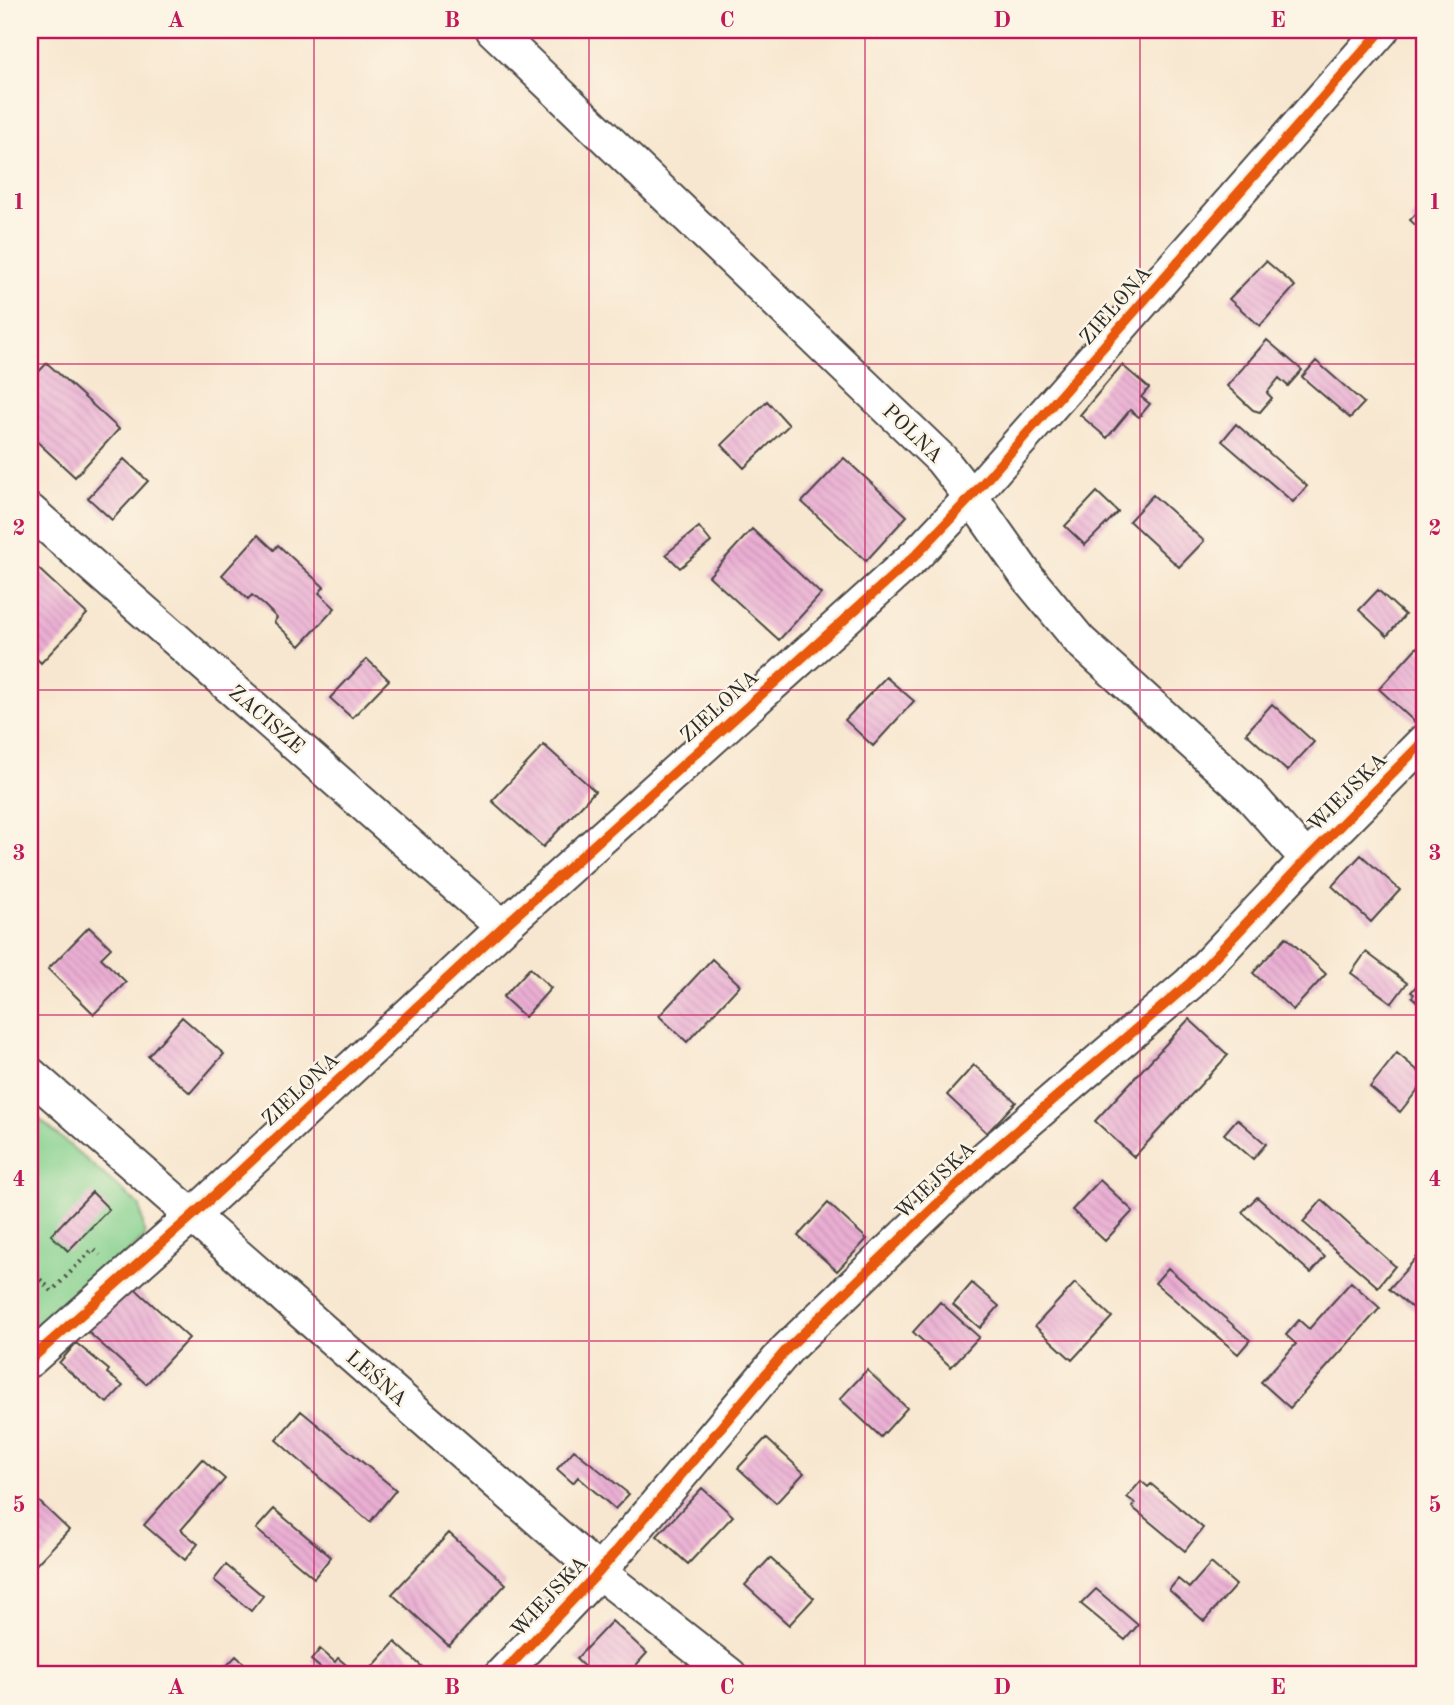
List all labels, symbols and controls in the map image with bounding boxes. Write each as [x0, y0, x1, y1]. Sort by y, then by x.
text: A [167, 9, 185, 32]
text: B [444, 9, 460, 32]
text: C [719, 9, 735, 32]
text: D [993, 9, 1011, 32]
text: E [1270, 9, 1286, 32]
text: 1 [12, 191, 26, 214]
text: 1 [1428, 191, 1442, 214]
street label: ZIELONA [1076, 263, 1156, 349]
street label: POLNA [878, 401, 946, 468]
text: 2 [12, 517, 26, 540]
text: 2 [1428, 517, 1442, 540]
street label: ZIELONA [677, 667, 763, 747]
street label: ZACISZE [224, 682, 308, 758]
street label: WIEJSKA [1305, 750, 1391, 836]
text: 3 [12, 842, 26, 865]
text: 3 [1428, 842, 1442, 865]
street label: ZIELONA [258, 1049, 344, 1131]
street label: WIEJSKA [892, 1138, 980, 1224]
text: 4 [12, 1168, 26, 1191]
text: 4 [1428, 1168, 1442, 1191]
street label: LEŚNA [342, 1343, 414, 1411]
text: 5 [12, 1494, 26, 1517]
text: 5 [1428, 1494, 1442, 1517]
street label: WIEJSKA [508, 1553, 592, 1641]
text: A [167, 1676, 185, 1699]
text: B [444, 1676, 460, 1699]
text: C [719, 1676, 735, 1699]
text: D [993, 1676, 1011, 1699]
text: E [1270, 1676, 1286, 1699]

